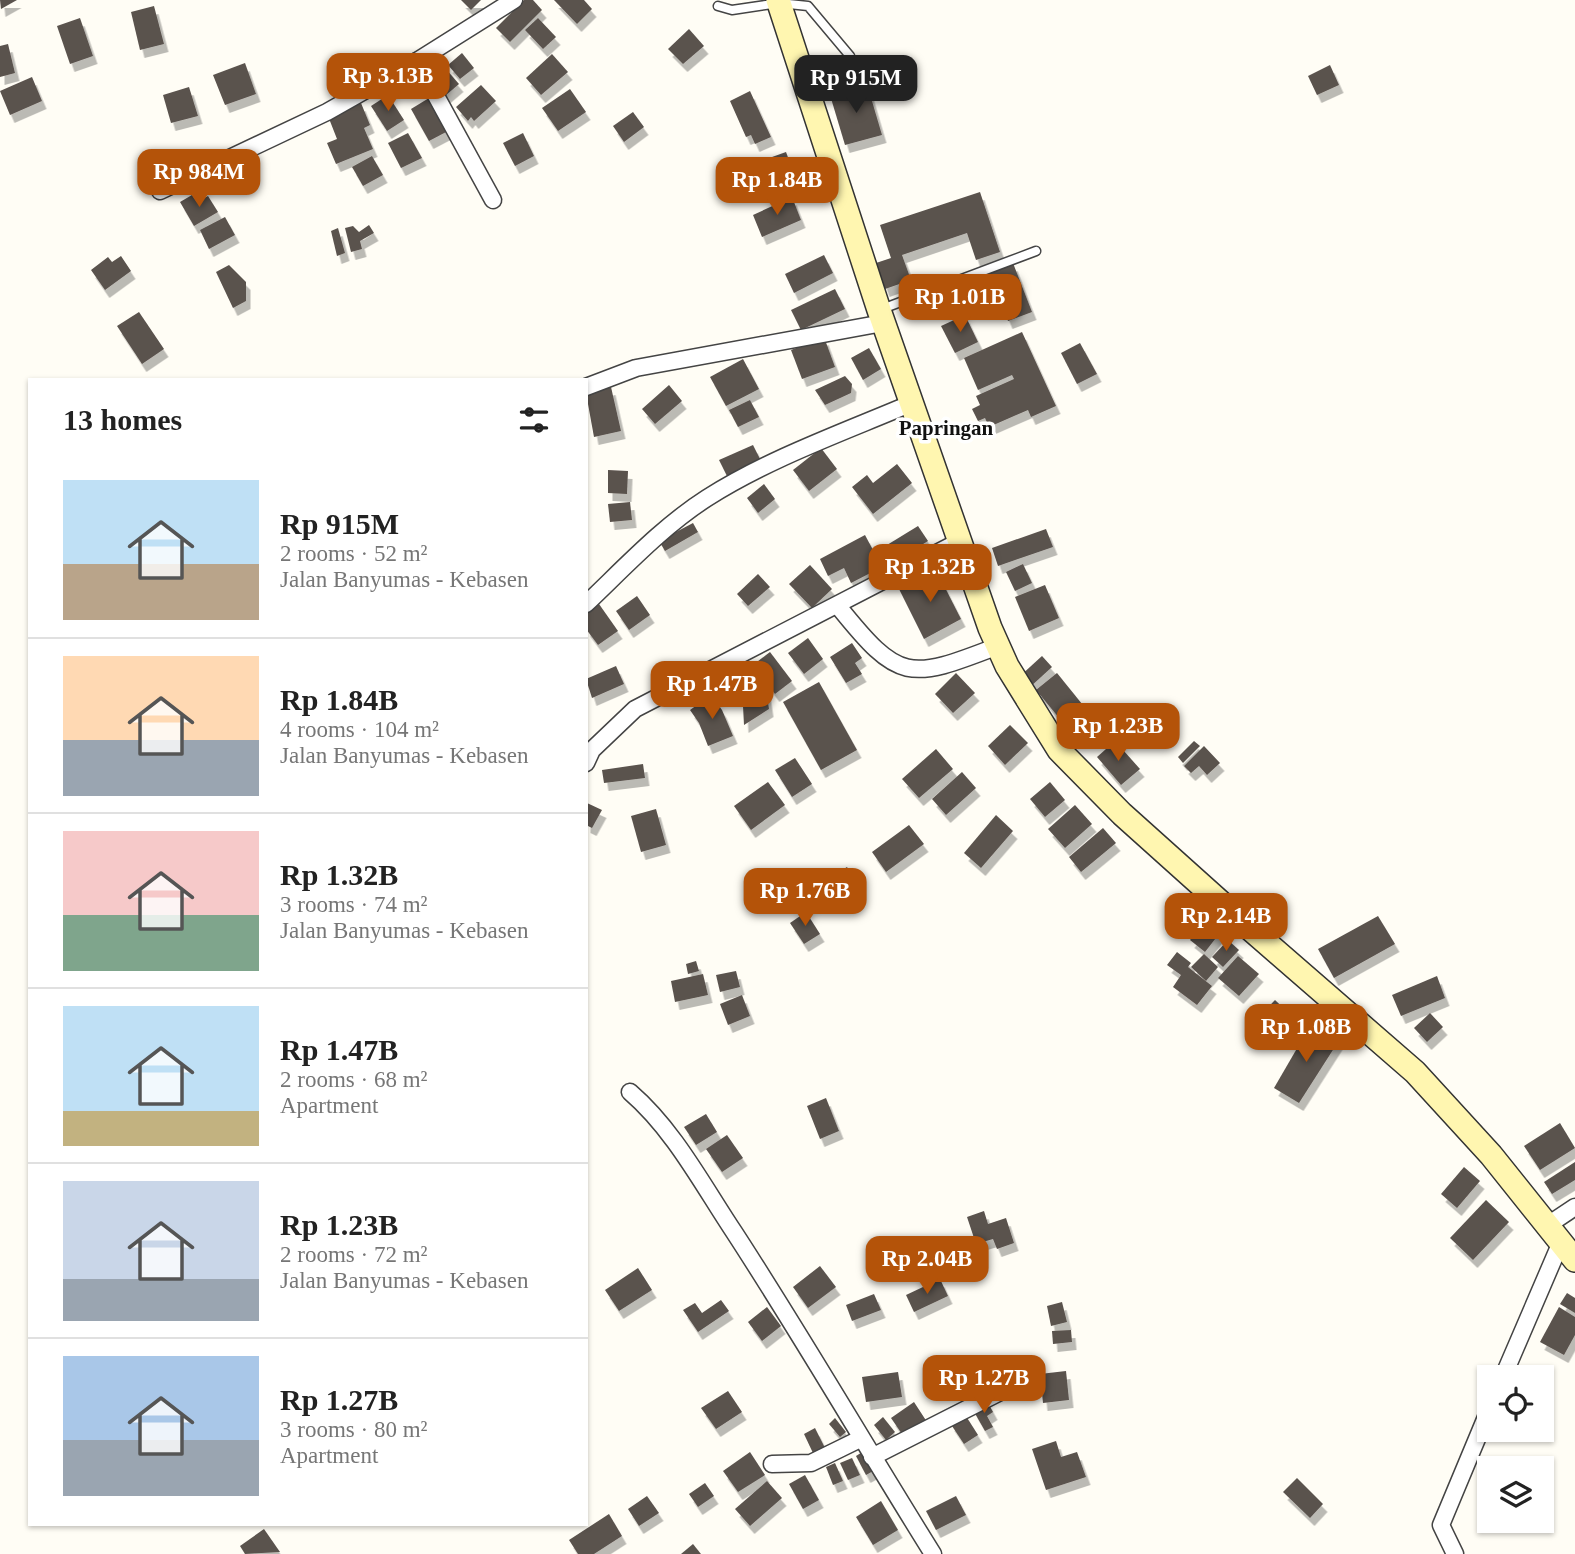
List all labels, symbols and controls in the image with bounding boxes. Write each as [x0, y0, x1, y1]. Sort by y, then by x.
pin: Rp 3.13B [316, 54, 460, 113]
pin: Rp 915M [791, 55, 921, 115]
text: Rp 3.13B [343, 63, 433, 88]
text: Rp 915M [810, 65, 902, 90]
pin: Rp 984M [134, 150, 264, 209]
pin: Rp 1.84B [705, 158, 849, 217]
text: Rp 984M [153, 159, 245, 184]
text: Rp 1.84B [732, 167, 822, 192]
pin: Rp 1.01B [888, 274, 1032, 334]
text: Rp 1.01B [915, 284, 1005, 309]
icon: filters [515, 401, 553, 439]
text: 13 homes [63, 403, 182, 436]
district label: Papringan [899, 416, 994, 440]
text: Rp 915M [280, 507, 399, 540]
icon: home [119, 508, 203, 592]
text: 2 rooms · 52 m² [280, 541, 427, 566]
pin: Rp 1.32B [858, 544, 1002, 604]
text: Rp 1.32B [885, 554, 975, 579]
text: Jalan Banyumas - Kebasen [280, 567, 528, 592]
pin: Rp 1.47B [640, 662, 784, 721]
text: Rp 1.47B [667, 671, 757, 696]
text: Rp 1.84B [280, 683, 398, 716]
icon: home [119, 684, 203, 768]
pin: Rp 1.23B [1046, 704, 1190, 763]
text: Rp 1.23B [1073, 713, 1163, 738]
text: 4 rooms · 104 m² [280, 717, 439, 742]
text: Jalan Banyumas - Kebasen [280, 743, 528, 768]
text: Rp 1.32B [280, 858, 398, 891]
icon: home [119, 859, 203, 943]
pin: Rp 1.76B [733, 869, 877, 928]
text: Rp 1.76B [760, 878, 850, 903]
text: 3 rooms · 74 m² [280, 892, 427, 917]
pin: Rp 2.14B [1154, 894, 1298, 953]
text: Rp 2.14B [1181, 903, 1271, 928]
text: Jalan Banyumas - Kebasen [280, 918, 528, 943]
pin: Rp 1.08B [1234, 1004, 1378, 1064]
text: Rp 1.08B [1261, 1014, 1351, 1039]
text: Rp 1.47B [280, 1033, 398, 1066]
icon: home [119, 1034, 203, 1118]
text: 2 rooms · 68 m² [280, 1067, 427, 1092]
text: Apartment [280, 1093, 378, 1118]
text: Rp 1.23B [280, 1208, 398, 1241]
icon: home [119, 1209, 203, 1293]
pin: Rp 2.04B [855, 1236, 999, 1296]
text: 2 rooms · 72 m² [280, 1242, 427, 1267]
text: Rp 2.04B [882, 1246, 972, 1271]
text: Jalan Banyumas - Kebasen [280, 1268, 528, 1293]
pin: Rp 1.27B [912, 1356, 1056, 1415]
text: Rp 1.27B [939, 1365, 1029, 1390]
map controls [1477, 1365, 1554, 1533]
button: locate [1477, 1365, 1554, 1442]
text: Rp 1.27B [280, 1383, 398, 1416]
icon: home [119, 1384, 203, 1468]
text: 3 rooms · 80 m² [280, 1417, 427, 1442]
text: Apartment [280, 1443, 378, 1468]
button: layers [1477, 1456, 1554, 1533]

